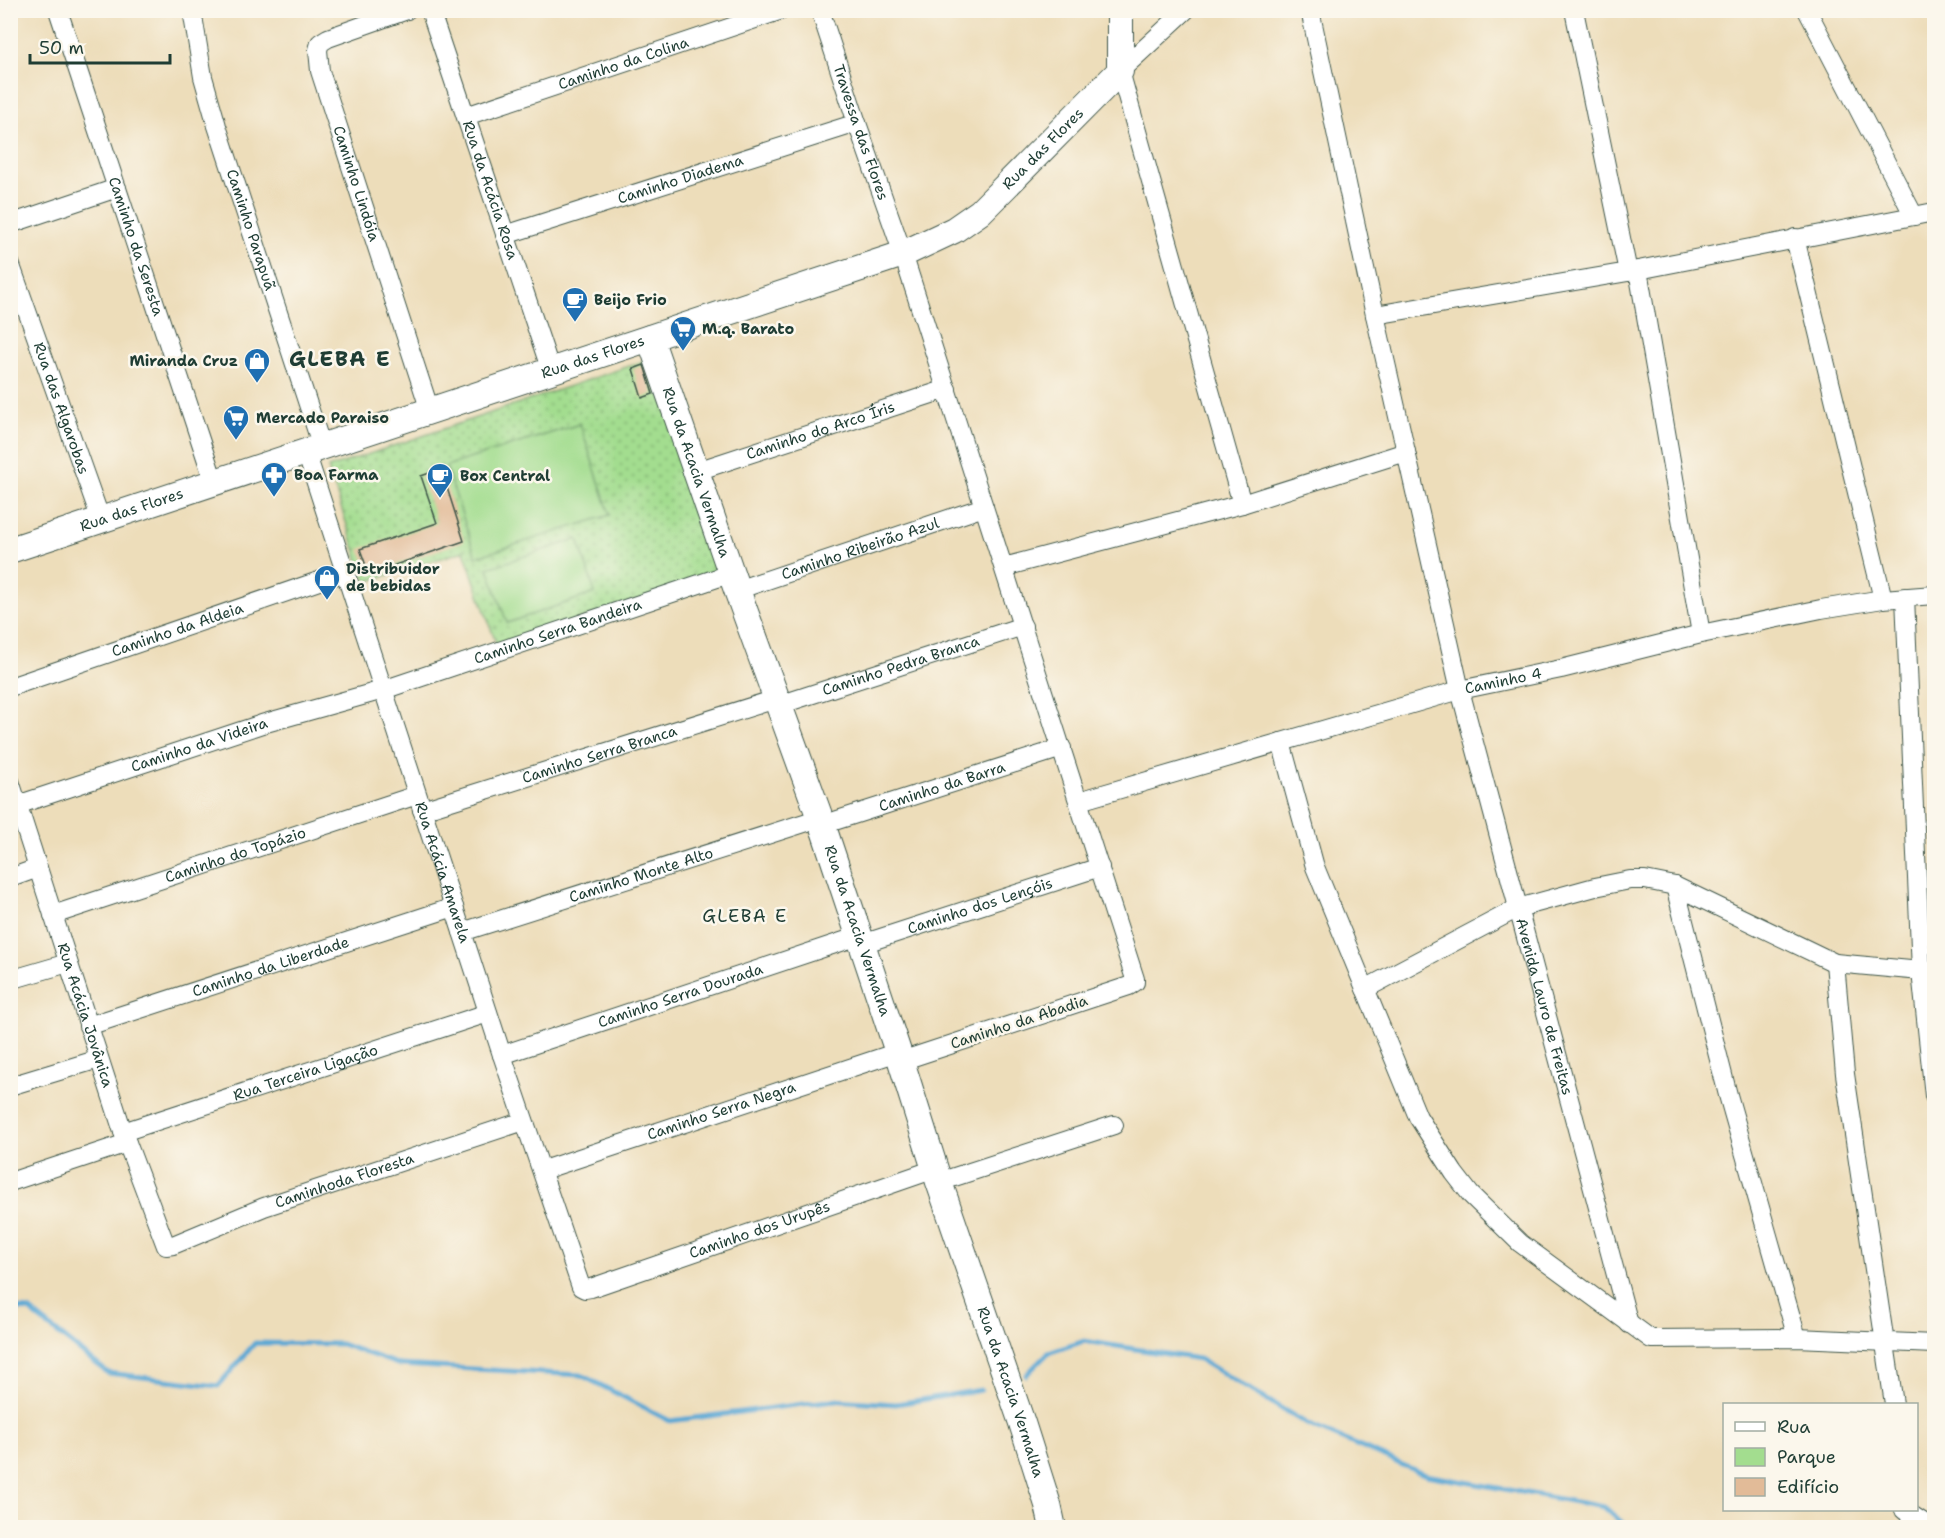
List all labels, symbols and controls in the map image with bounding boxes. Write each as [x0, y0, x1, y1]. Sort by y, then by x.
scale bar [30, 27, 170, 65]
street label: Caminho da Colina [555, 32, 692, 94]
text: 50 m [39, 36, 84, 60]
street label: Travessa das Flores [828, 62, 893, 203]
street label: Rua das Flores [998, 103, 1088, 194]
street label: Rua da Acácia Rosa [458, 118, 523, 263]
street label: Caminho Lindóia [328, 123, 385, 245]
street label: Caminho Diadema [615, 150, 746, 209]
street label: Caminho Parapuã [222, 166, 280, 294]
street label: Caminho da Seresta [104, 174, 169, 319]
cafe icon: Beijo Frio [560, 285, 590, 323]
place label: Beijo Frio [594, 290, 667, 310]
supermarket icon: M.q. Barato [668, 314, 698, 352]
place label: M.q. Barato [702, 319, 794, 339]
street label: Rua das Flores [539, 330, 647, 383]
street label: Rua das Algarobas [29, 339, 94, 477]
district label: GLEBA E [289, 345, 391, 373]
shop icon: Miranda Cruz [242, 346, 272, 384]
place label: Miranda Cruz [129, 351, 238, 371]
street label: Rua da Acacia Vermalha [658, 384, 735, 561]
street label: Caminho do Arco Íris [744, 397, 897, 464]
supermarket icon: Mercado Paraiso [221, 403, 251, 441]
place label: Mercado Paraiso [256, 408, 389, 428]
pharmacy icon: Boa Farma [259, 460, 289, 498]
cafe icon: Box Central [425, 461, 455, 499]
place label: Boa Farma [294, 465, 379, 485]
place label: Box Central [460, 466, 550, 486]
street label: Rua das Flores [77, 483, 186, 536]
street label: Caminho Ribeirão Azul [779, 513, 942, 584]
place label: Distribuidor de bebidas [346, 559, 440, 596]
shop icon: Distribuidor de bebidas [312, 563, 342, 601]
street label: Caminho Serra Bandeira [471, 594, 645, 669]
street label: Caminho da Aldeia [109, 597, 246, 661]
street label: Caminho Pedra Branca [820, 631, 983, 700]
street label: Caminho 4 [1463, 663, 1544, 699]
street label: Caminho da Videira [128, 713, 271, 777]
street label: Caminho Serra Branca [520, 720, 680, 788]
street label: Caminho da Barra [876, 757, 1008, 816]
street label: Rua Acácia Amarela [410, 799, 475, 946]
street label: Caminho do Topázio [162, 822, 308, 887]
street label: Caminho Monte Alto [567, 843, 716, 907]
street label: Rua da Acacia Vermalha [820, 843, 896, 1019]
street label: Caminho dos Lençóis [905, 873, 1055, 939]
district label: GLEBA E [702, 904, 788, 928]
street label: Avenida Lauro de Freitas [1511, 916, 1578, 1097]
street label: Caminho da Liberdade [190, 932, 352, 1001]
street label: Rua Acácia Jovânica [53, 940, 118, 1091]
street label: Caminho Serra Dourada [595, 959, 766, 1032]
street label: Caminho da Abadia [948, 990, 1091, 1054]
street label: Rua Terceira Ligação [231, 1040, 380, 1105]
street label: Caminho Serra Negra [645, 1077, 799, 1145]
street label: Caminhoda Floresta [272, 1148, 417, 1213]
street label: Caminho dos Urupês [686, 1196, 833, 1263]
street label: Rua da Acacia Vermalha [973, 1304, 1049, 1480]
legend [1723, 1403, 1918, 1511]
text: Rua [1777, 1415, 1810, 1439]
text: Parque [1777, 1445, 1836, 1469]
text: Edifício [1777, 1475, 1839, 1499]

